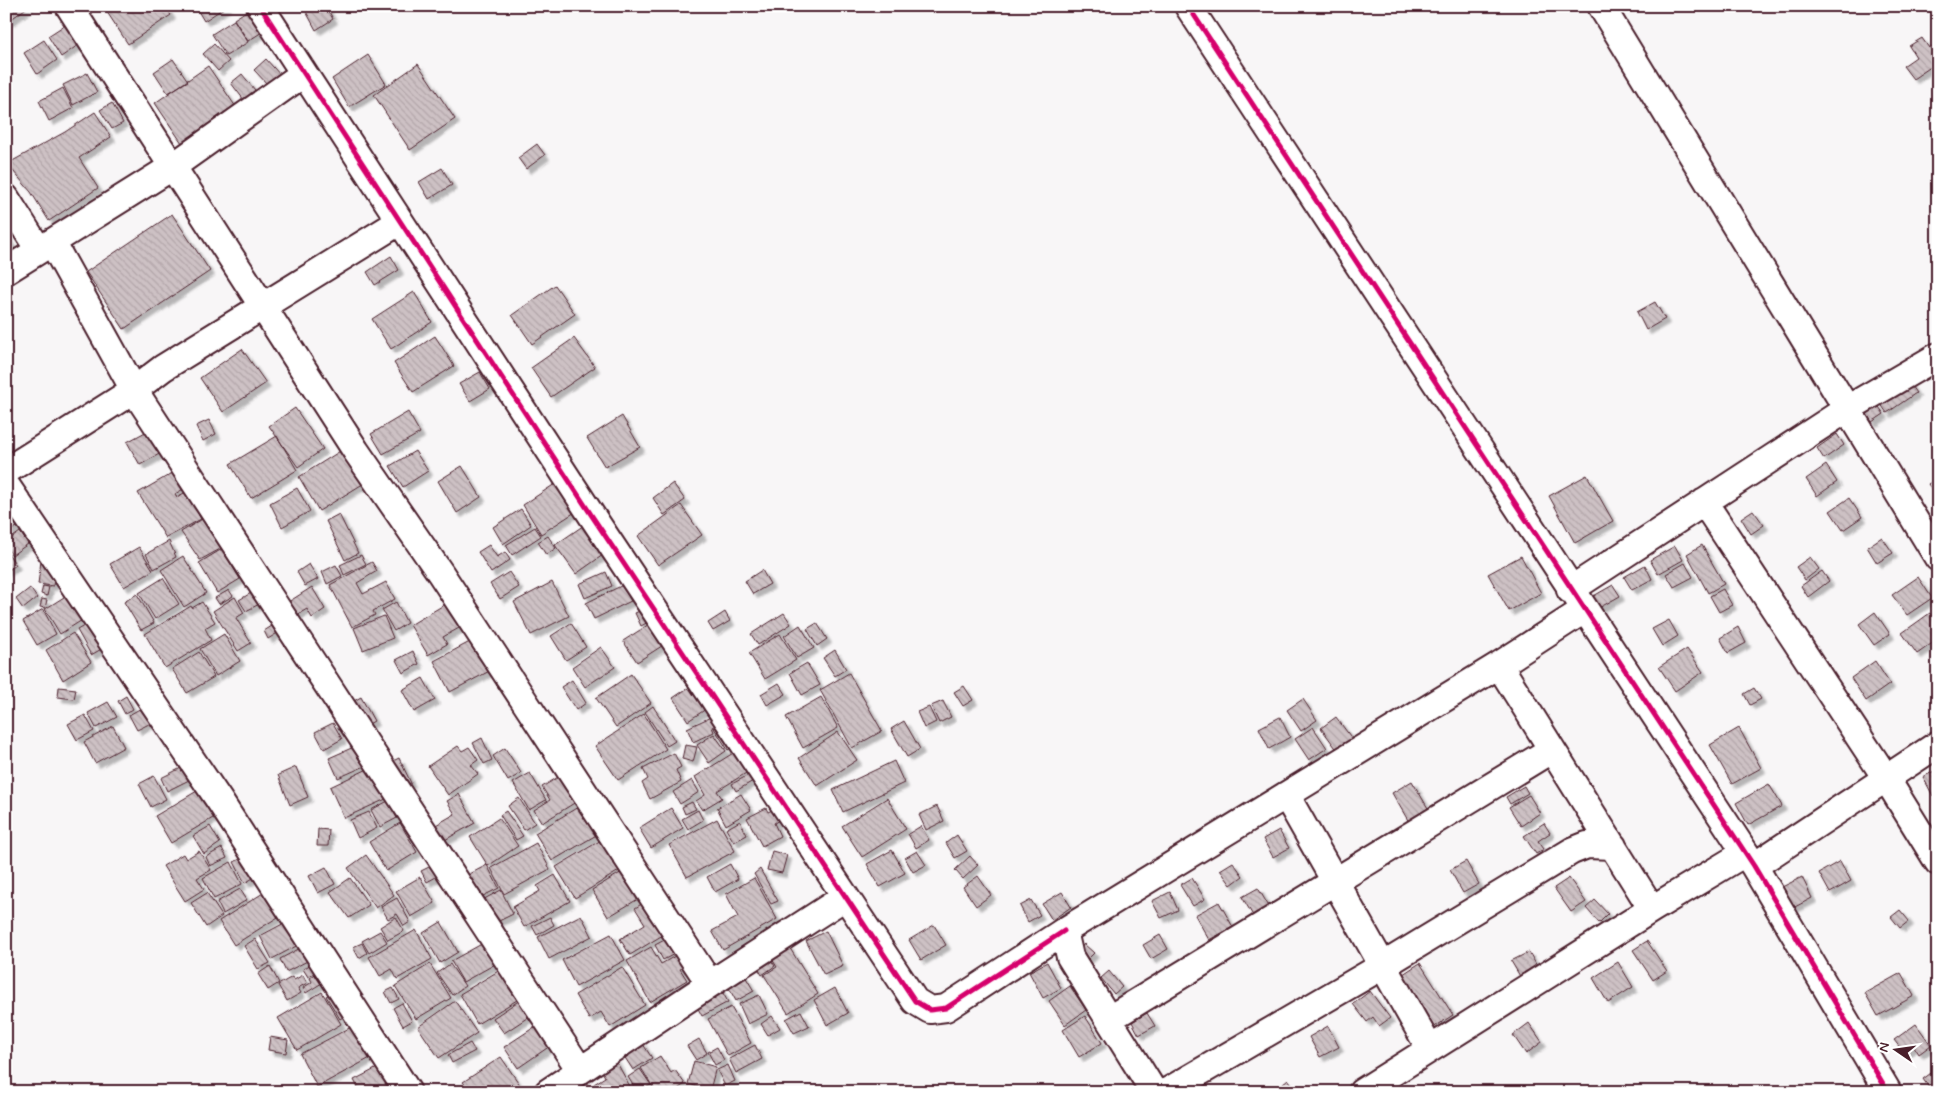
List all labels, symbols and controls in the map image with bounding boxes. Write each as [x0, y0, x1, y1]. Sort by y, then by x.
north arrow [1872, 1026, 1922, 1076]
text: N [1874, 1041, 1894, 1054]

